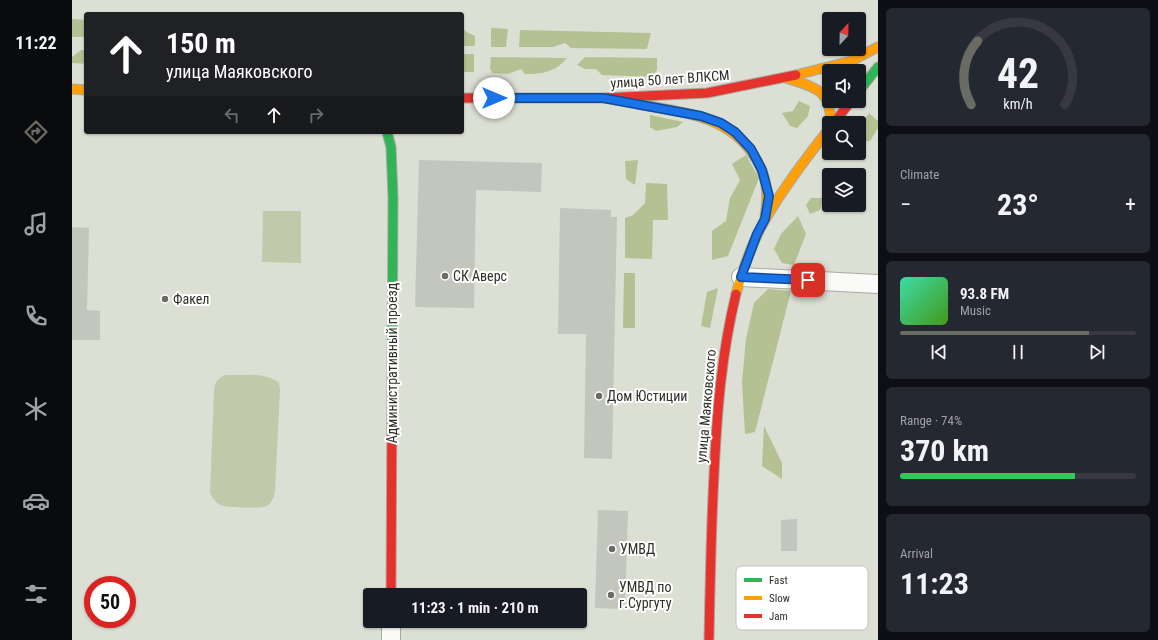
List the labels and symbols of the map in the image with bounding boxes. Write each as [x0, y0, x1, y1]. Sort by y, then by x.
north arrow [822, 12, 866, 56]
street label: улица 50 лет ВЛКСМ [610, 67, 730, 91]
position arrow [473, 77, 515, 119]
pin [791, 263, 825, 297]
place label: СК Аверс [453, 268, 507, 284]
marker: СК Аверс [440, 271, 450, 281]
street label: Административный проезд [384, 282, 400, 443]
place label: Факел [173, 291, 210, 307]
marker: Факел [160, 294, 170, 304]
street label: улица Маяковского [693, 349, 719, 463]
place label: Дом Юстиции [607, 388, 687, 404]
marker: Дом Юстиции [594, 391, 604, 401]
place label: УМВД [620, 541, 655, 557]
marker: УМВД [607, 544, 617, 554]
legend [736, 566, 868, 630]
text: Fast [769, 574, 788, 587]
speed limit sign: 50 [84, 576, 136, 628]
place label: УМВД по г.Сургуту [619, 579, 672, 611]
marker: УМВД по г.Сургуту [606, 590, 616, 600]
text: Slow [769, 592, 790, 605]
text: Jam [769, 610, 788, 623]

